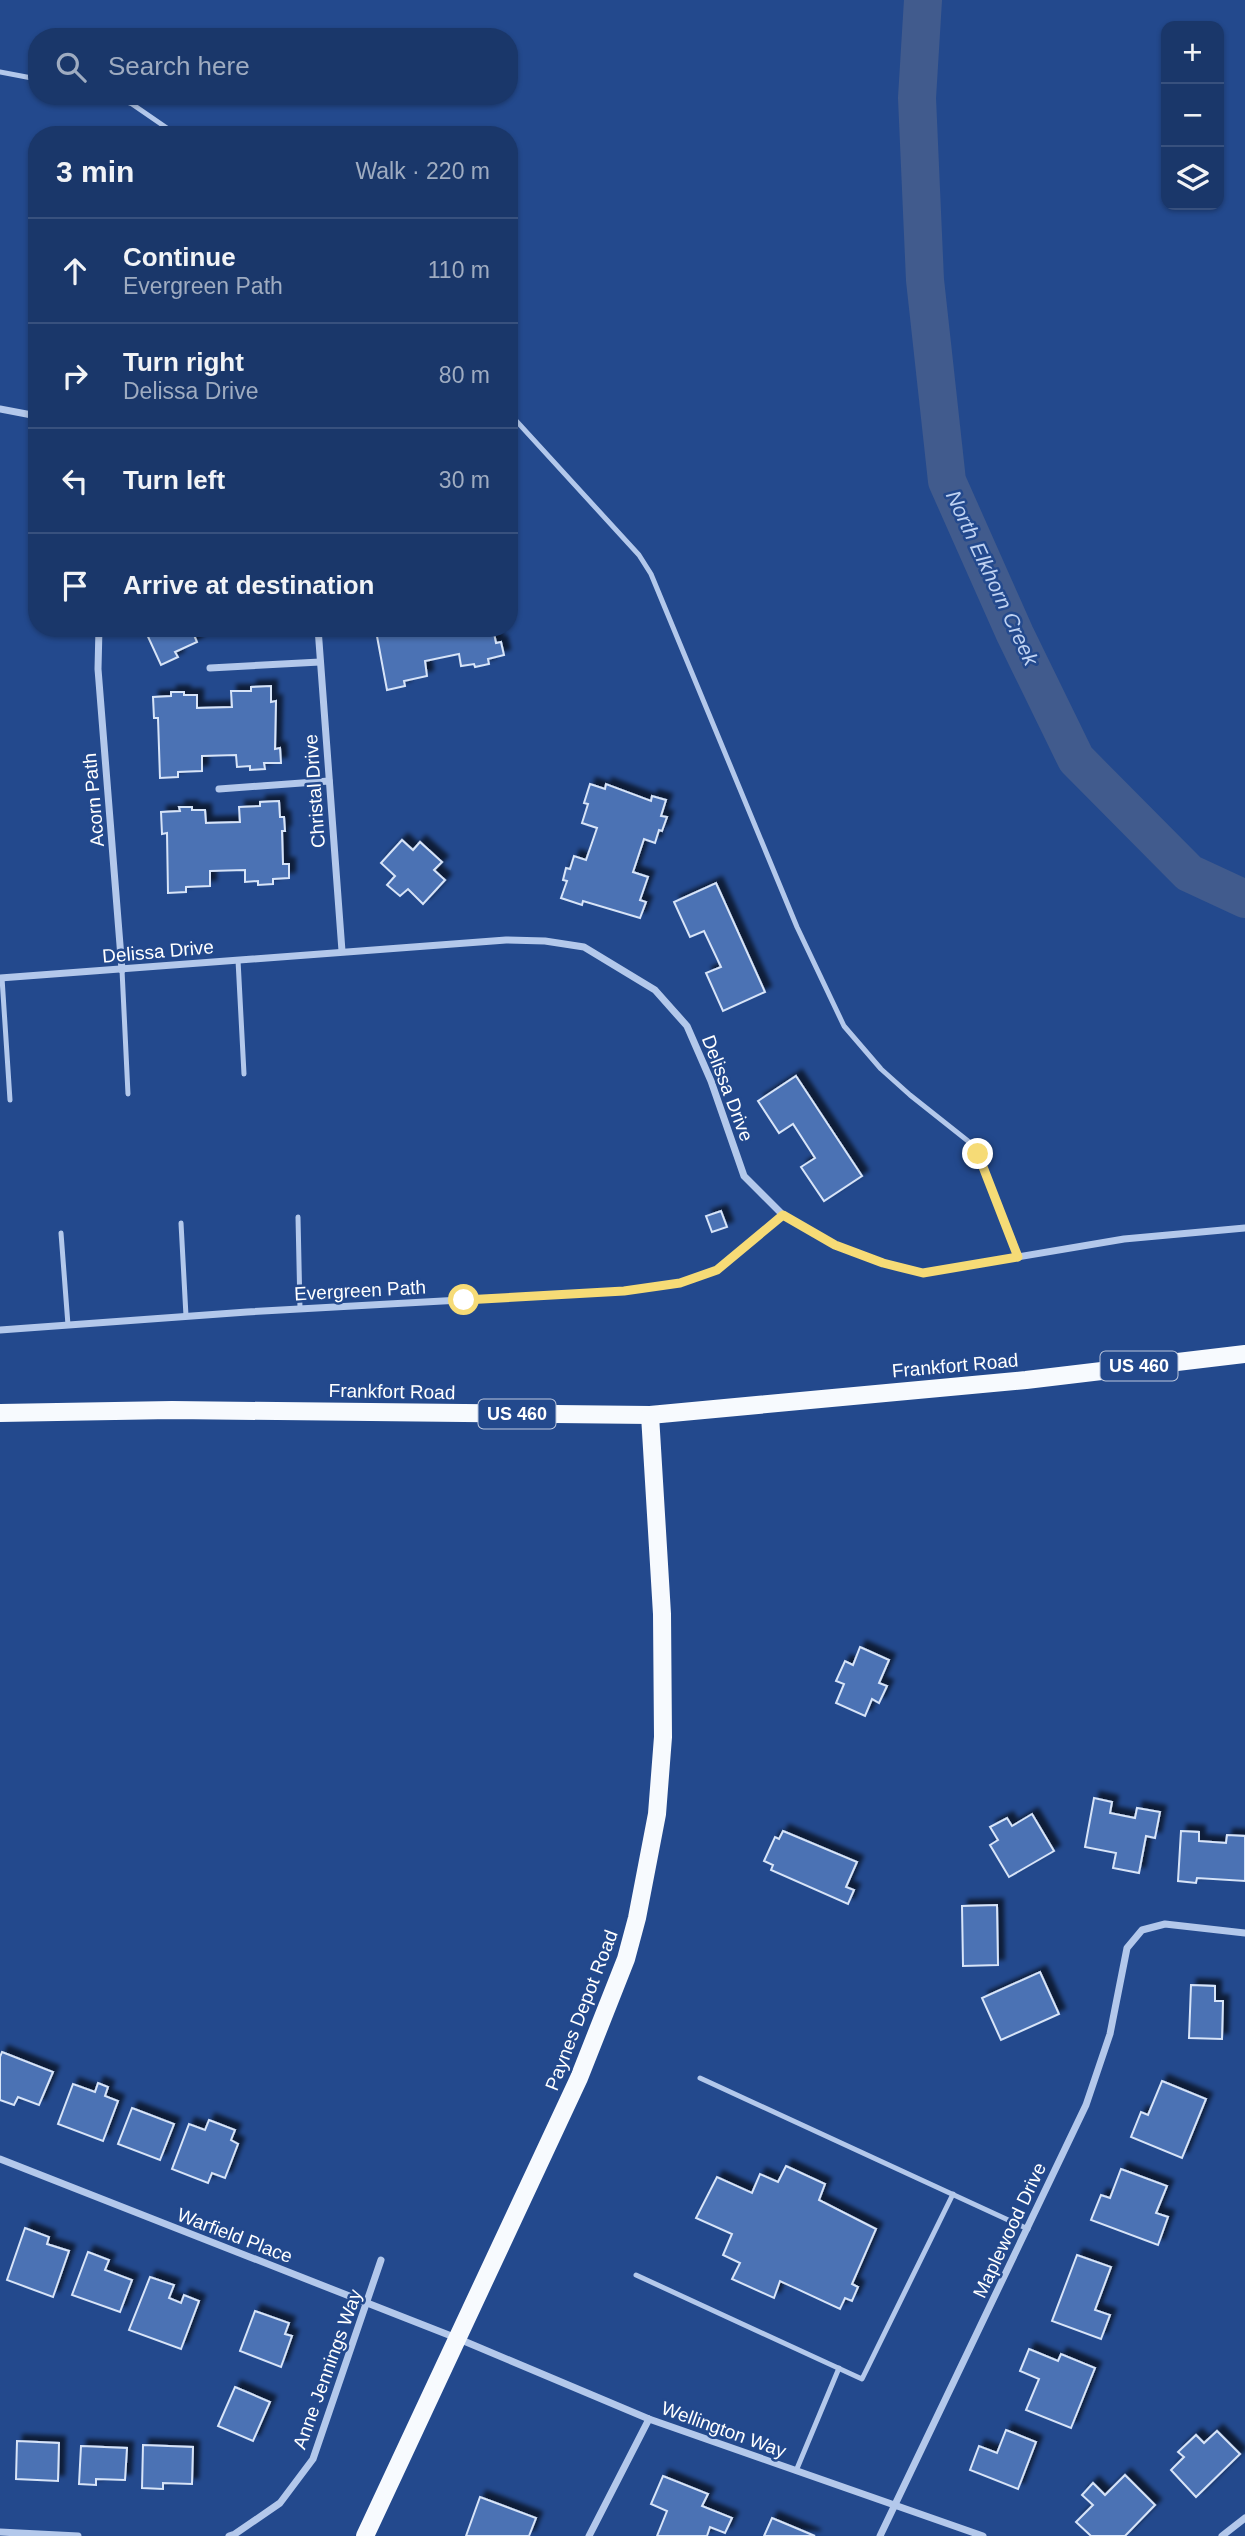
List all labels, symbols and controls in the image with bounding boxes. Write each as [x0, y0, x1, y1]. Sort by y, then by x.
map controls [1161, 21, 1224, 210]
button: + [1161, 21, 1224, 84]
search box [28, 28, 518, 105]
icon: search [52, 48, 90, 86]
text: Search here [108, 51, 250, 81]
button: − [1161, 84, 1224, 147]
button: layers [1161, 147, 1224, 210]
text: 3 min [56, 155, 134, 188]
text: Walk · 220 m [355, 158, 490, 184]
text: Continue [123, 242, 236, 272]
icon: ahead [56, 252, 94, 290]
text: 110 m [428, 257, 490, 283]
text: Evergreen Path [123, 273, 283, 299]
text: Turn right [123, 347, 244, 377]
icon: right [56, 357, 94, 395]
text: 80 m [439, 362, 490, 388]
text: Delissa Drive [123, 378, 258, 404]
icon: left [56, 462, 94, 500]
text: Turn left [123, 465, 225, 495]
text: 30 m [439, 467, 490, 493]
water label: North Elkhorn Creek [942, 487, 1044, 670]
icon: arrive [56, 567, 94, 605]
text: Arrive at destination [123, 570, 374, 600]
street label: Christal Drive [300, 733, 329, 849]
street label: Acorn Path [79, 752, 108, 848]
street label: Delissa Drive [101, 936, 215, 967]
street label: Delissa Drive [698, 1032, 757, 1144]
route end [962, 1138, 993, 1169]
street label: Evergreen Path [294, 1277, 427, 1304]
route start [448, 1284, 479, 1315]
street label: Frankfort Road [891, 1350, 1019, 1381]
road number: US 460 [1100, 1352, 1178, 1380]
street label: Frankfort Road [328, 1380, 456, 1403]
road number: US 460 [478, 1400, 556, 1428]
street label: Paynes Depot Road [541, 1927, 622, 2093]
street label: Maplewood Drive [969, 2159, 1050, 2301]
street label: Warfield Place [174, 2204, 295, 2267]
street label: Anne Jennings Way [289, 2286, 366, 2452]
street label: Wellington Way [659, 2397, 789, 2462]

